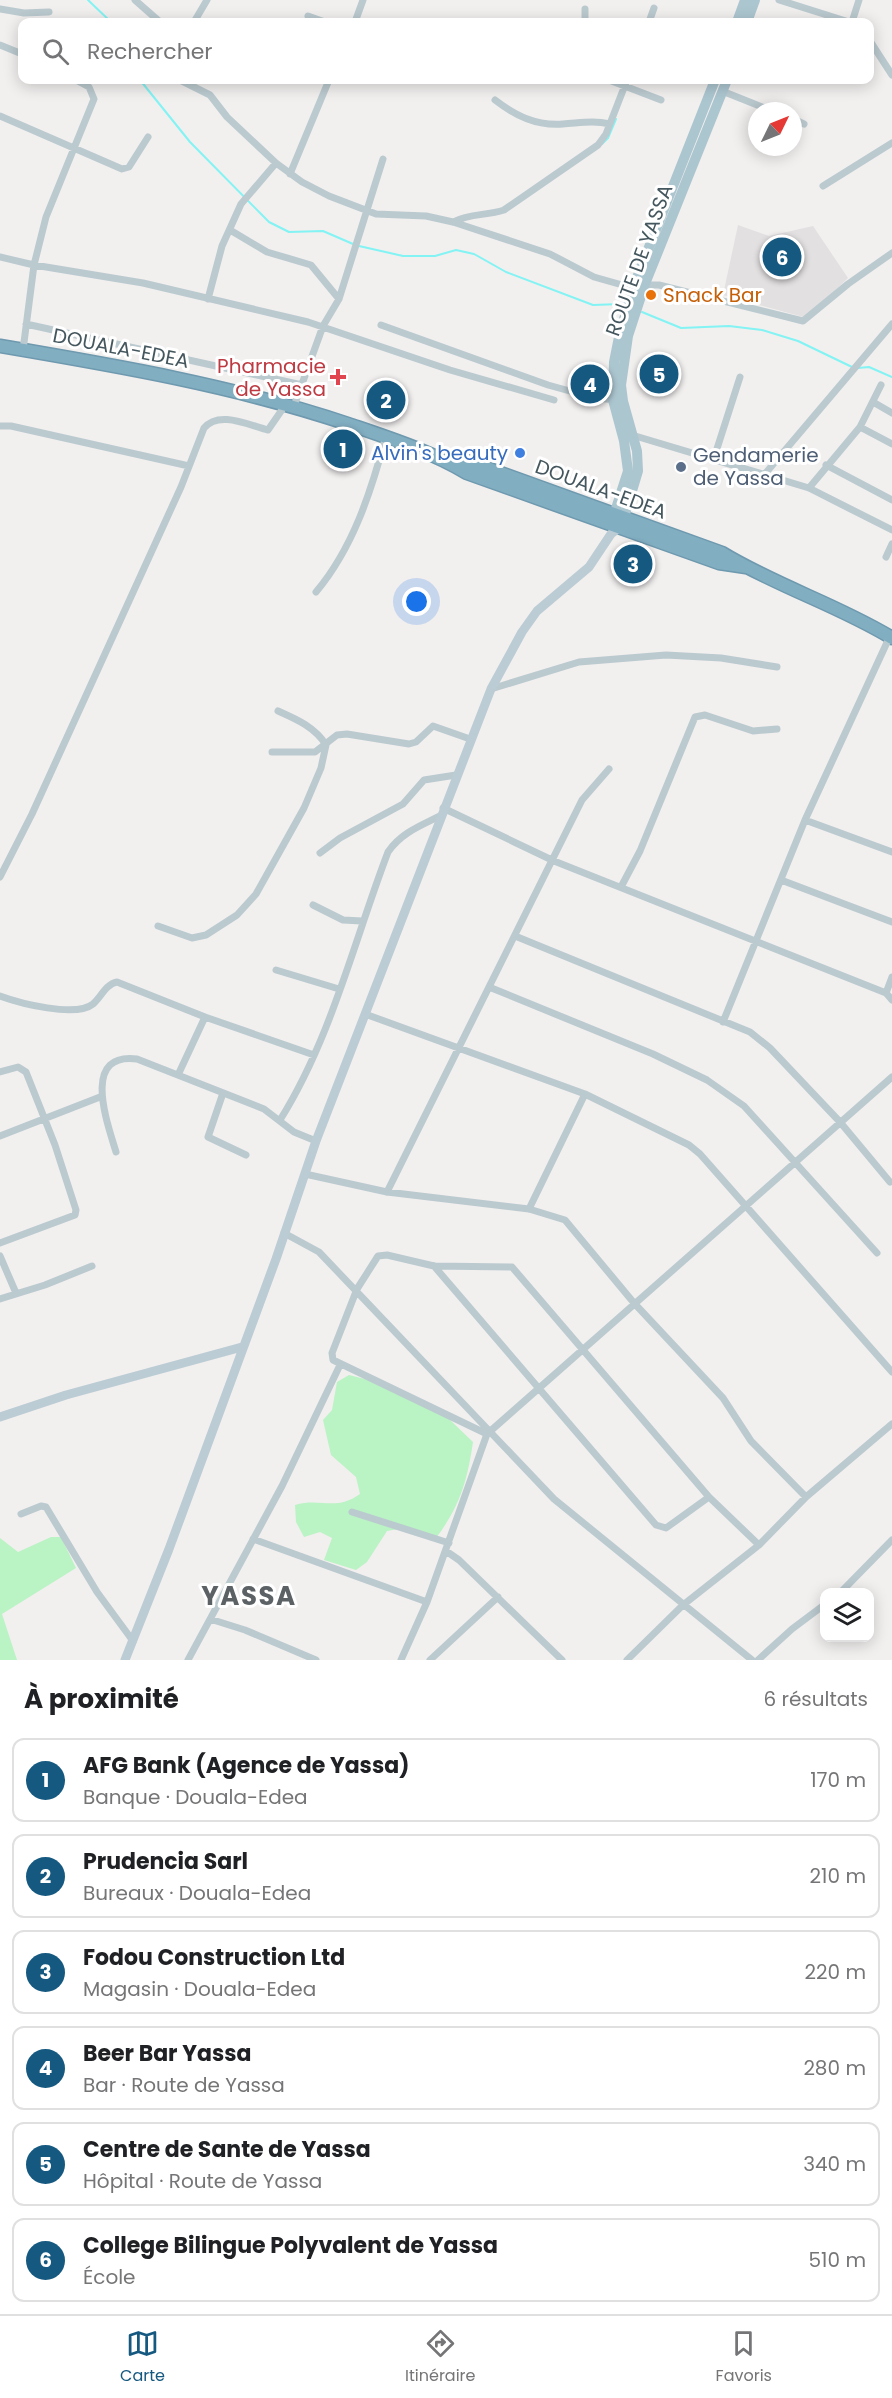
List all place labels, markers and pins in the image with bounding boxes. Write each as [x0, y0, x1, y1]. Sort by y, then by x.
pin: 6 [762, 234, 802, 280]
place label: Snack Bar [663, 281, 762, 309]
marker: Snack Bar [644, 288, 658, 302]
place label: Pharmacie de Yassa [217, 352, 326, 403]
pin: 5 [640, 352, 678, 397]
pin: 4 [570, 362, 610, 406]
marker: Pharmacie de Yassa [331, 370, 345, 384]
pin: 2 [366, 378, 406, 422]
pin: 1 [324, 426, 362, 472]
place label: Alvin's beauty [371, 439, 508, 467]
place label: Gendamerie de Yassa [693, 441, 819, 492]
marker: Alvin's beauty [513, 446, 527, 460]
marker: Gendamerie de Yassa [674, 460, 688, 474]
pin: 3 [614, 542, 652, 586]

